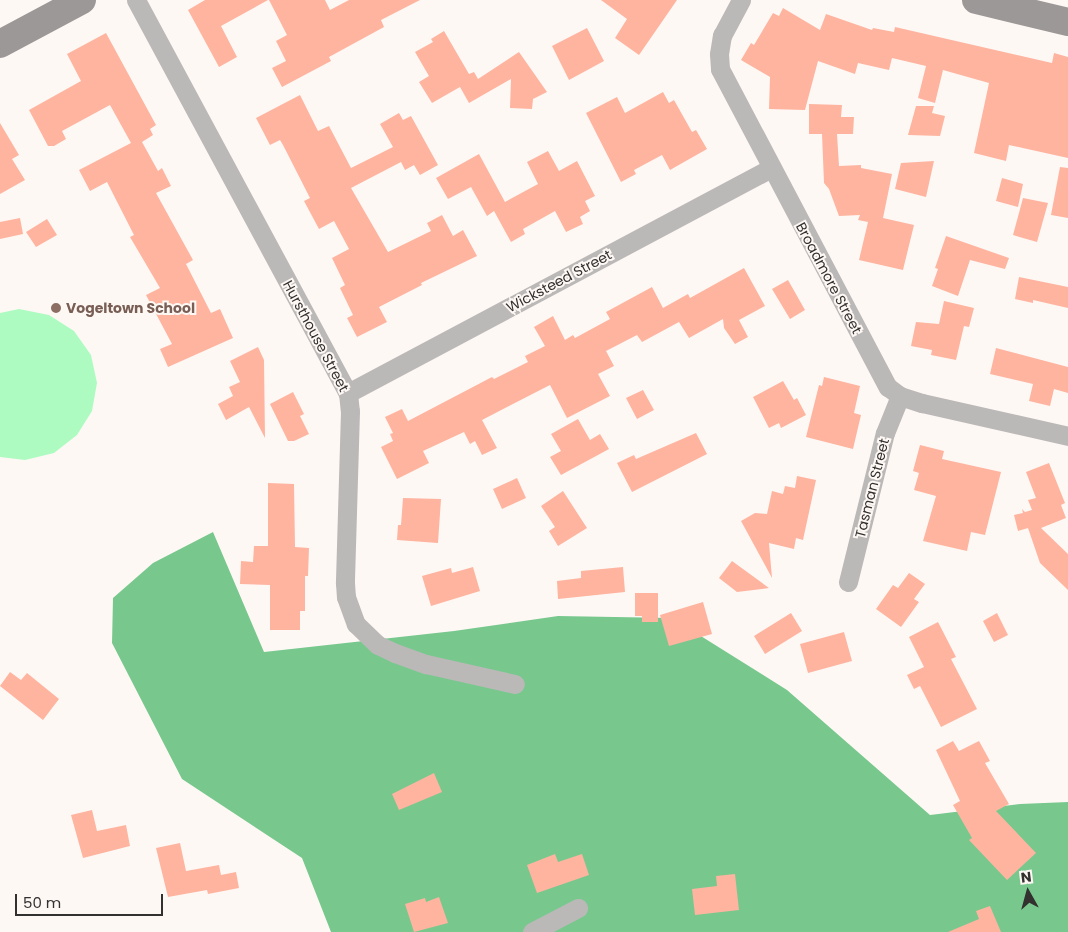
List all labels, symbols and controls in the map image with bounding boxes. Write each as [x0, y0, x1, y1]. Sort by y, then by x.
street label: Broadmore Street [793, 219, 865, 337]
street label: Wicksteed Street [504, 246, 614, 316]
street label: Hursthouse Street [280, 277, 352, 395]
place label: Vogeltown School [66, 300, 195, 316]
marker: Vogeltown School [50, 302, 62, 314]
street label: Tasman Street [852, 437, 892, 539]
north arrow [1003, 867, 1053, 917]
text: N [1020, 867, 1033, 888]
scale bar [18, 884, 165, 916]
text: 50 m [23, 892, 61, 913]

